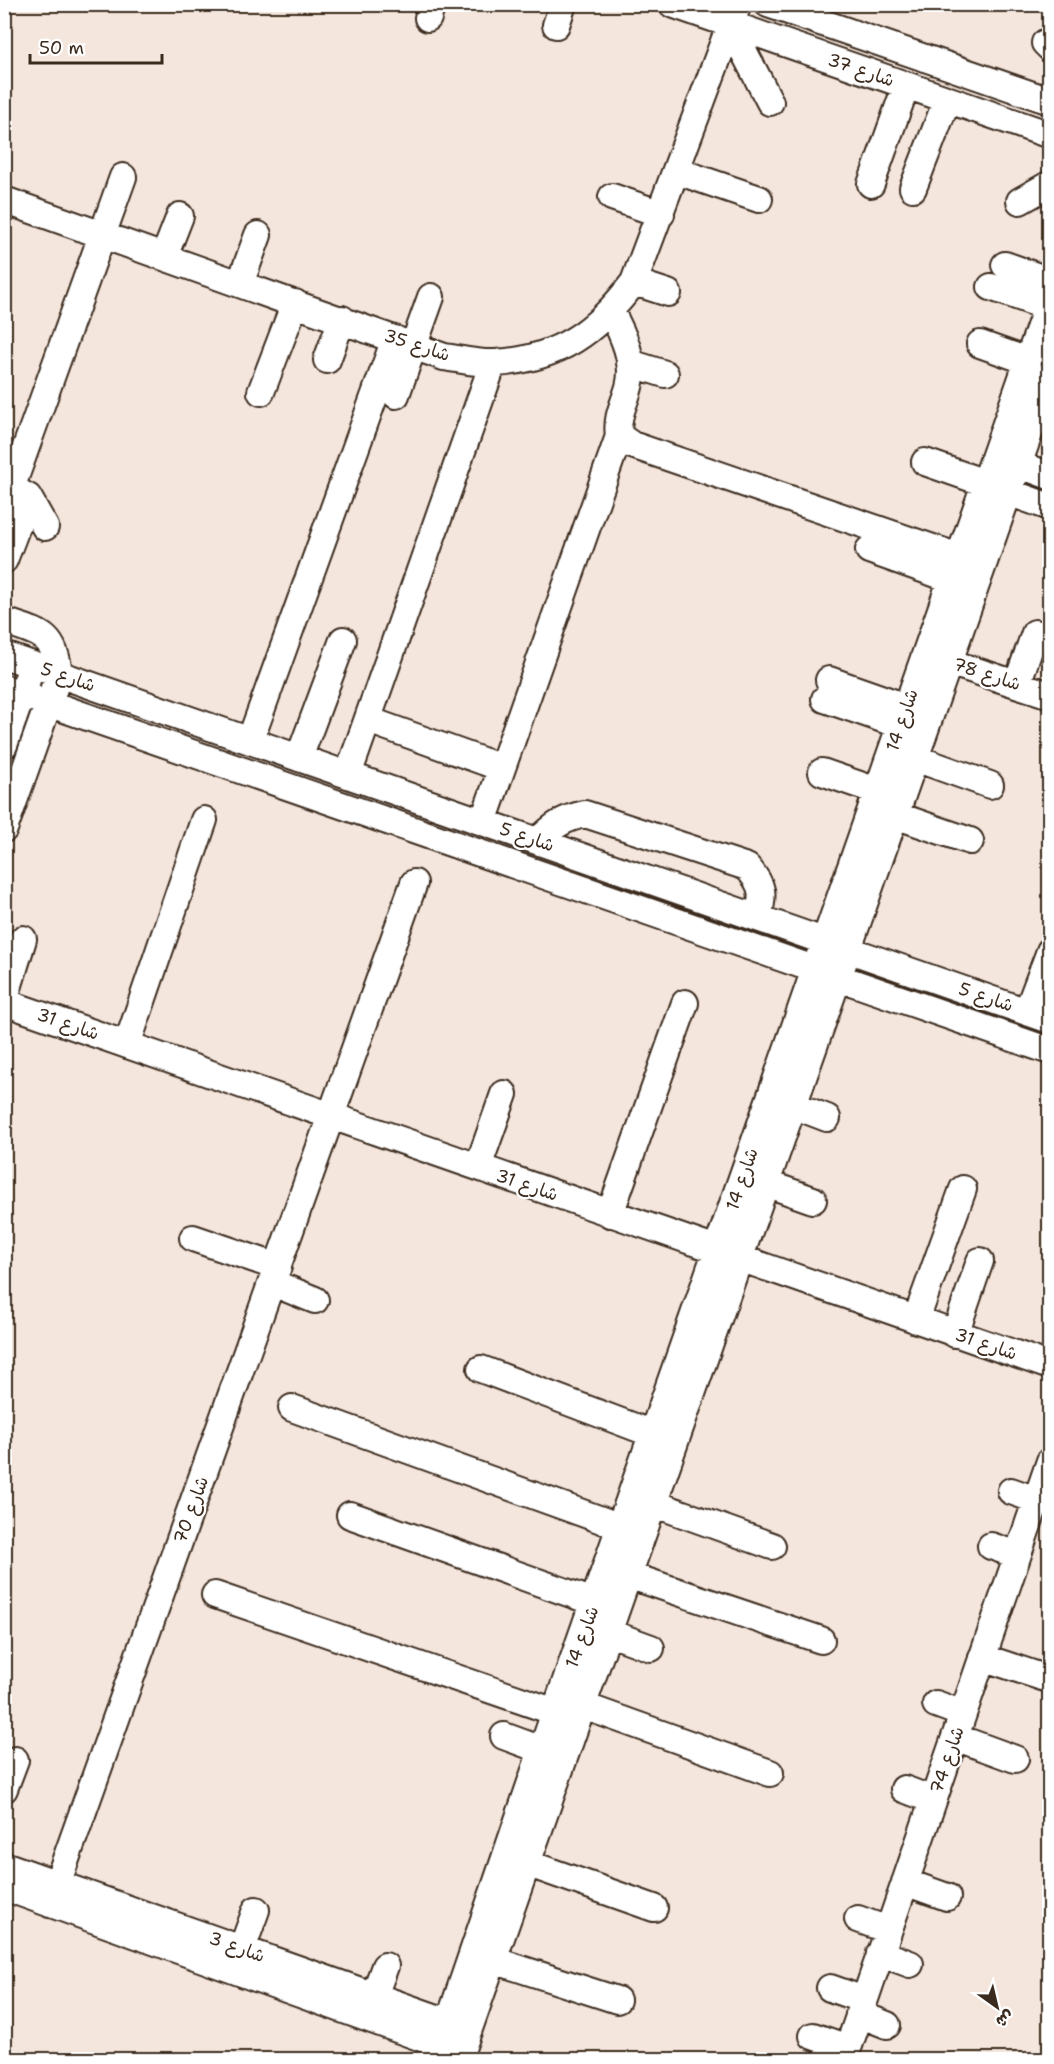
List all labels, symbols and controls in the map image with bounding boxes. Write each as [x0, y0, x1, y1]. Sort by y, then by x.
scale bar [30, 27, 162, 65]
text: 50 m [39, 36, 84, 60]
street label: شارع 37 [825, 47, 897, 93]
street label: شارع 35 [381, 323, 453, 367]
street label: شارع 78 [950, 652, 1024, 696]
street label: شارع 5 [38, 657, 98, 697]
street label: شارع 14 [880, 686, 924, 754]
street label: شارع 5 [497, 817, 557, 857]
street label: شارع 5 [956, 977, 1016, 1017]
street label: شارع 31 [34, 1002, 102, 1046]
street label: شارع 14 [720, 1145, 764, 1213]
street label: شارع 31 [493, 1163, 561, 1207]
street label: شارع 31 [952, 1322, 1020, 1366]
street label: شارع 70 [168, 1473, 214, 1547]
street label: شارع 14 [560, 1603, 604, 1671]
street label: شارع 74 [924, 1723, 970, 1797]
street label: شارع 3 [206, 1926, 268, 1968]
north arrow [967, 1977, 1027, 2037]
text: ش [992, 2005, 1018, 2033]

